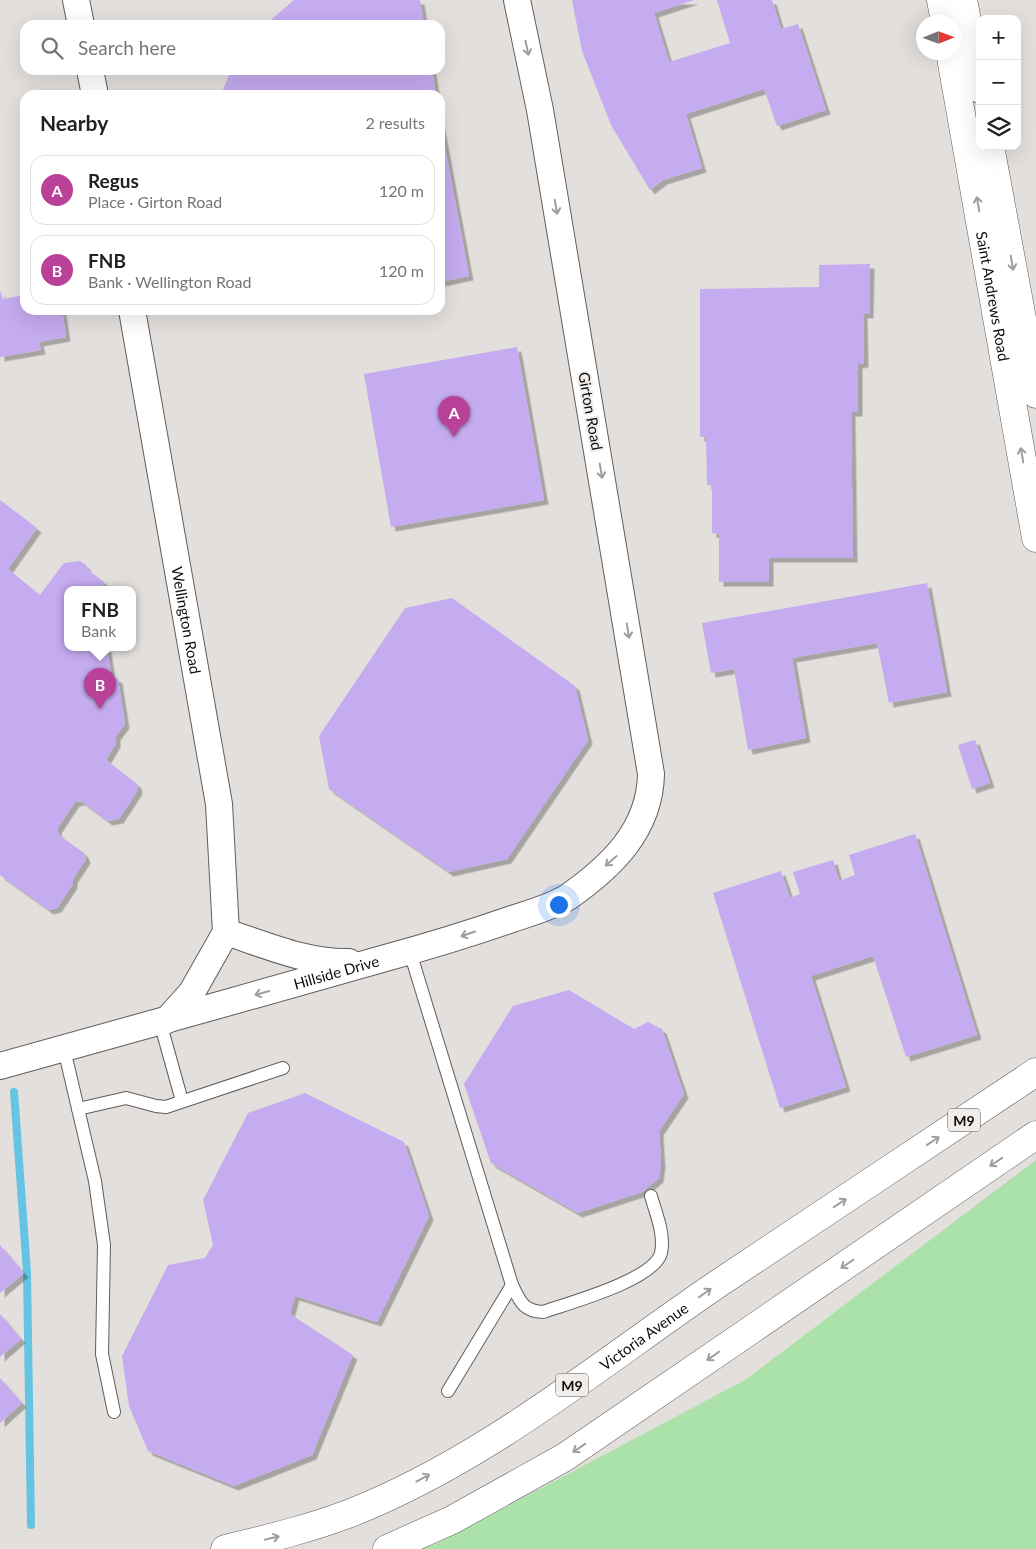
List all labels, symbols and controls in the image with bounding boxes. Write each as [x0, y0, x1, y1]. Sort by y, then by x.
north arrow [916, 15, 961, 60]
map controls [976, 15, 1021, 150]
button: + [976, 15, 1021, 60]
search box [20, 20, 445, 75]
icon: search [38, 34, 66, 62]
text: Search here [78, 36, 176, 59]
one-way arrow [522, 39, 532, 55]
button: − [976, 60, 1021, 105]
button: layers [976, 105, 1021, 150]
text: Nearby [40, 110, 108, 135]
text: 2 results [365, 113, 425, 132]
text: Regus [88, 169, 139, 192]
text: A [51, 181, 63, 200]
text: 120 m [379, 181, 424, 200]
text: Place · Girton Road [88, 192, 222, 211]
one-way arrow [972, 197, 982, 213]
one-way arrow [552, 199, 562, 215]
street label: Saint Andrews Road [973, 230, 1014, 362]
text: FNB [88, 249, 126, 272]
one-way arrow [1007, 255, 1017, 271]
text: B [52, 261, 62, 280]
text: 120 m [379, 261, 424, 280]
text: Bank · Wellington Road [88, 272, 251, 291]
street label: Girton Road [575, 370, 607, 452]
pin: A [438, 396, 470, 437]
one-way arrow [1016, 448, 1026, 464]
one-way arrow [596, 463, 606, 479]
street label: Wellington Road [168, 565, 205, 675]
popup [64, 586, 136, 651]
text: FNB [81, 598, 119, 621]
text: Bank [81, 621, 116, 640]
one-way arrow [623, 623, 633, 639]
pin: B [84, 668, 116, 709]
one-way arrow [605, 856, 618, 867]
your location [546, 892, 572, 918]
one-way arrow [461, 930, 477, 939]
street label: Hillside Drive [291, 951, 381, 993]
one-way arrow [254, 989, 270, 999]
road number: M9 [948, 1108, 980, 1132]
one-way arrow [926, 1136, 940, 1146]
one-way arrow [989, 1157, 1003, 1167]
one-way arrow [833, 1198, 847, 1208]
one-way arrow [840, 1259, 854, 1269]
one-way arrow [698, 1288, 712, 1298]
street label: Victoria Avenue [596, 1298, 691, 1374]
one-way arrow [707, 1351, 721, 1361]
road number: M9 [556, 1374, 588, 1396]
one-way arrow [572, 1442, 586, 1453]
one-way arrow [415, 1473, 430, 1482]
one-way arrow [264, 1533, 280, 1542]

